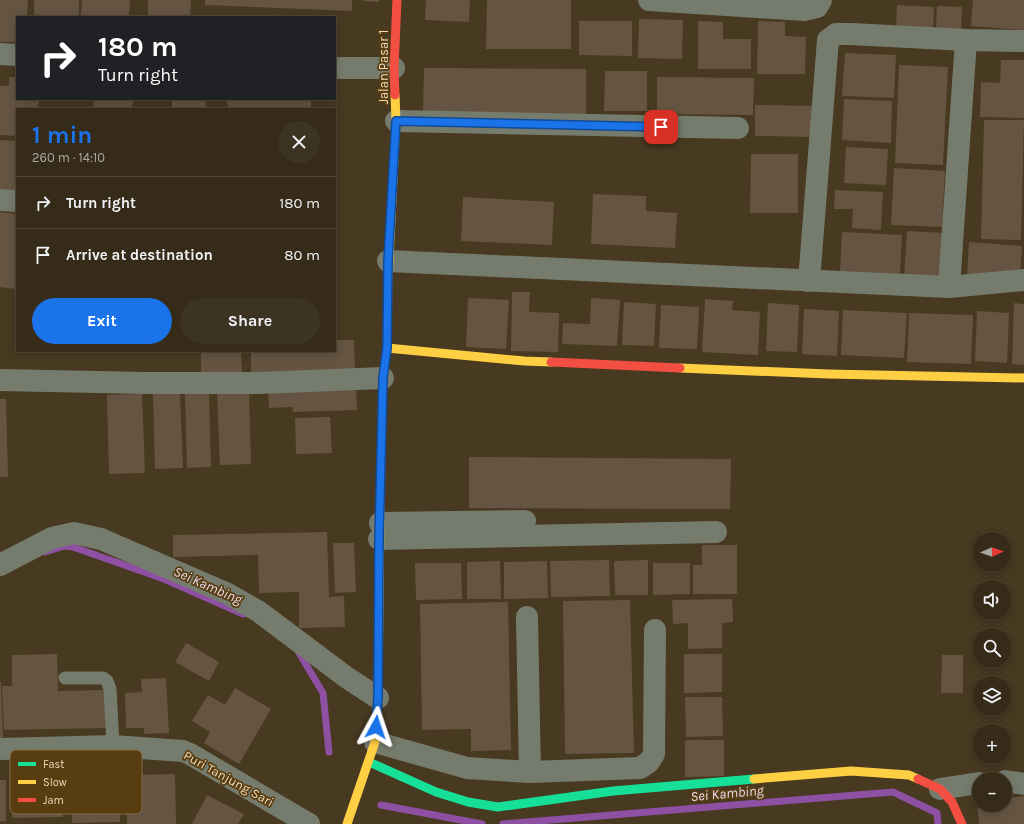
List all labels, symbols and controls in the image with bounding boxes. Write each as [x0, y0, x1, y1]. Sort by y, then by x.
text: 180 m [98, 30, 177, 63]
street label: Jalan Pasar 1 [376, 30, 391, 104]
icon: right [32, 32, 84, 84]
text: Turn right [98, 64, 178, 86]
pin [644, 110, 678, 144]
icon: arrive [650, 116, 672, 138]
text: 1 min [32, 121, 92, 149]
button: close [278, 121, 320, 163]
text: 260 m · 14:10 [32, 150, 105, 165]
icon: right [32, 192, 54, 214]
text: Turn right [66, 194, 136, 212]
text: 180 m [279, 194, 320, 212]
icon: arrive [32, 244, 54, 266]
text: Arrive at destination [66, 246, 213, 264]
text: 80 m [284, 246, 320, 264]
button: Exit [32, 298, 172, 344]
button: Share [180, 298, 320, 344]
north arrow [972, 532, 1012, 572]
map controls [972, 532, 1012, 812]
water label: Sei Kambing [171, 563, 245, 608]
button: sound [972, 580, 1012, 620]
button: search [972, 628, 1012, 668]
button: layers [972, 676, 1012, 716]
position arrow [355, 706, 397, 748]
button: + [972, 724, 1012, 764]
street label: Puri Tanjung Sari [181, 747, 277, 809]
legend [10, 750, 142, 814]
text: Fast [43, 758, 64, 771]
button: − [972, 772, 1012, 812]
text: Slow [43, 776, 67, 789]
water label: Sei Kambing [690, 782, 765, 805]
text: Jam [43, 794, 64, 807]

